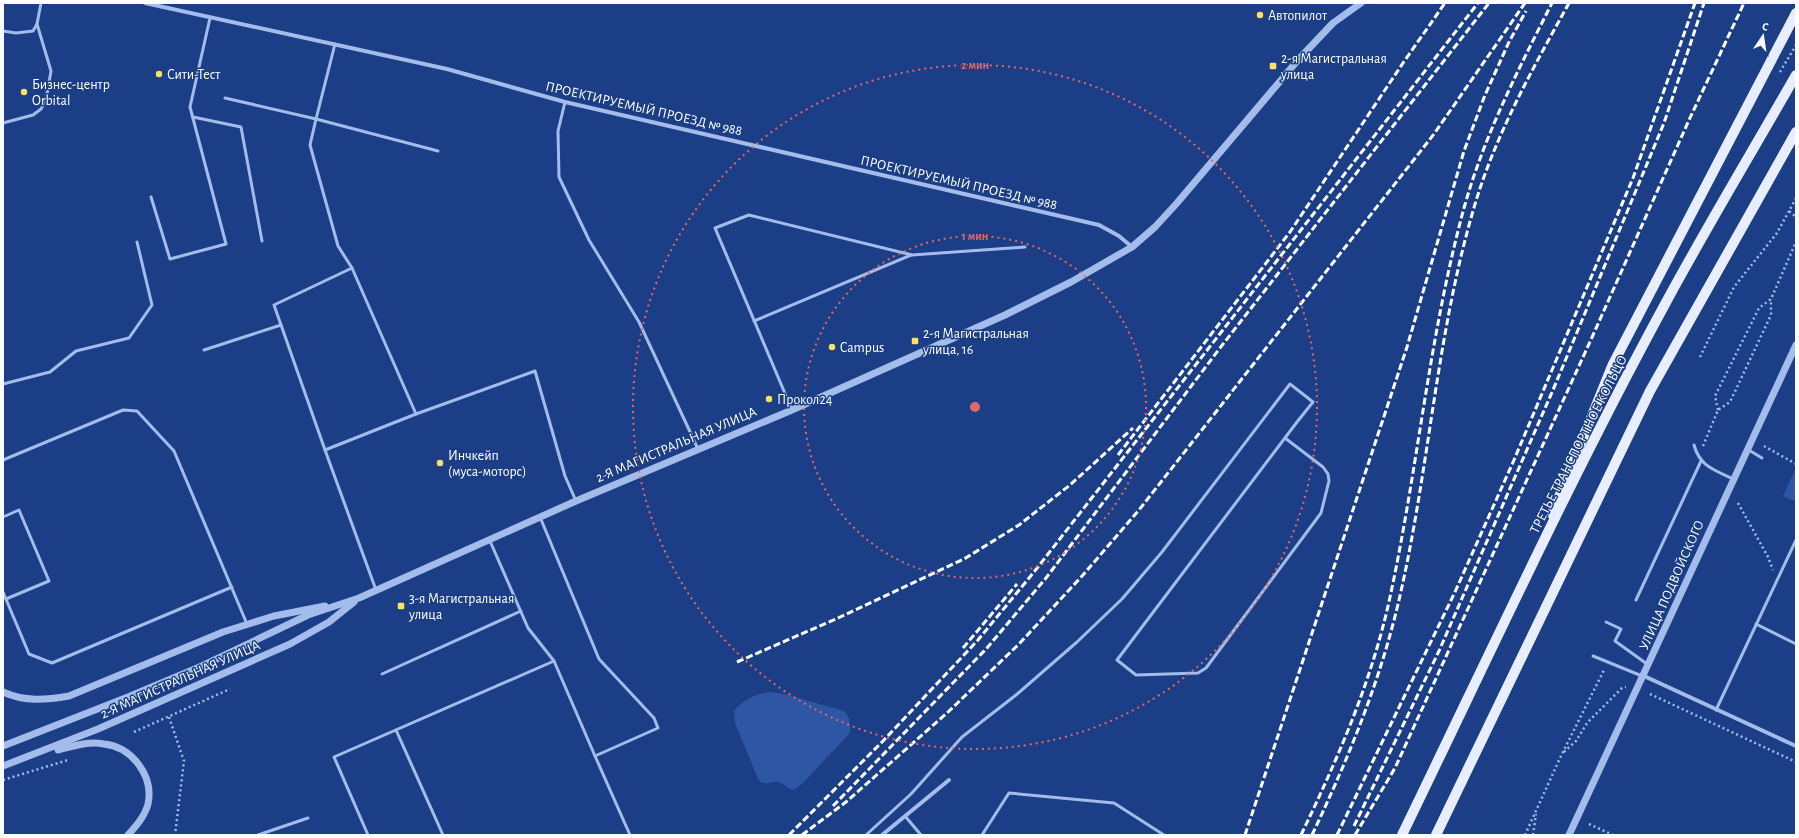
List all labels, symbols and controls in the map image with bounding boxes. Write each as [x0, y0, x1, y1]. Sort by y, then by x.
place label: Автопилот [1268, 9, 1328, 23]
marker: Автопилот [1255, 10, 1265, 20]
north arrow [1743, 16, 1783, 56]
text: С [1761, 21, 1769, 33]
place label: 2-я Магистральная улица [1280, 52, 1387, 82]
text: 2 мин [961, 59, 989, 71]
marker: 2-я Магистральная улица [1268, 61, 1278, 71]
place label: Сити-Тест [167, 68, 221, 82]
marker: Сити-Тест [154, 69, 164, 79]
place label: Бизнес-центр Orbital [32, 78, 110, 108]
street label: ПРОЕКТИРУЕМЫЙ ПРОЕЗД № 988 [544, 79, 744, 138]
marker: Бизнес-центр Orbital [19, 87, 29, 97]
street label: ПРОЕКТИРУЕМЫЙ ПРОЕЗД № 988 [859, 153, 1059, 212]
text: 1 мин [962, 230, 988, 242]
place label: 2-я Магистральная улица, 16 [922, 327, 1029, 357]
marker: 2-я Магистральная улица, 16 [910, 336, 920, 346]
place label: Campus [840, 341, 884, 355]
marker: Campus [827, 342, 837, 352]
street label: ТРЕТЬЕ ТРАНСПОРТНОЕ КОЛЬЦО [1528, 353, 1630, 536]
place label: Прокол24 [777, 393, 833, 407]
marker: Прокол24 [764, 394, 774, 404]
centre of rings [968, 400, 982, 414]
street label: 2-Я МАГИСТРАЛЬНАЯ УЛИЦА [594, 405, 759, 485]
place label: Инчкейп (муса-моторс) [448, 449, 526, 479]
marker: Инчкейп (муса-моторс) [435, 458, 445, 468]
street label: УЛИЦА ПОДВОЙСКОГО [1636, 518, 1707, 652]
place label: 3-я Магистральная улица [408, 592, 514, 622]
marker: 3-я Магистральная улица [396, 601, 406, 611]
street label: 2-Я МАГИСТРАЛЬНАЯ УЛИЦА [98, 638, 262, 722]

